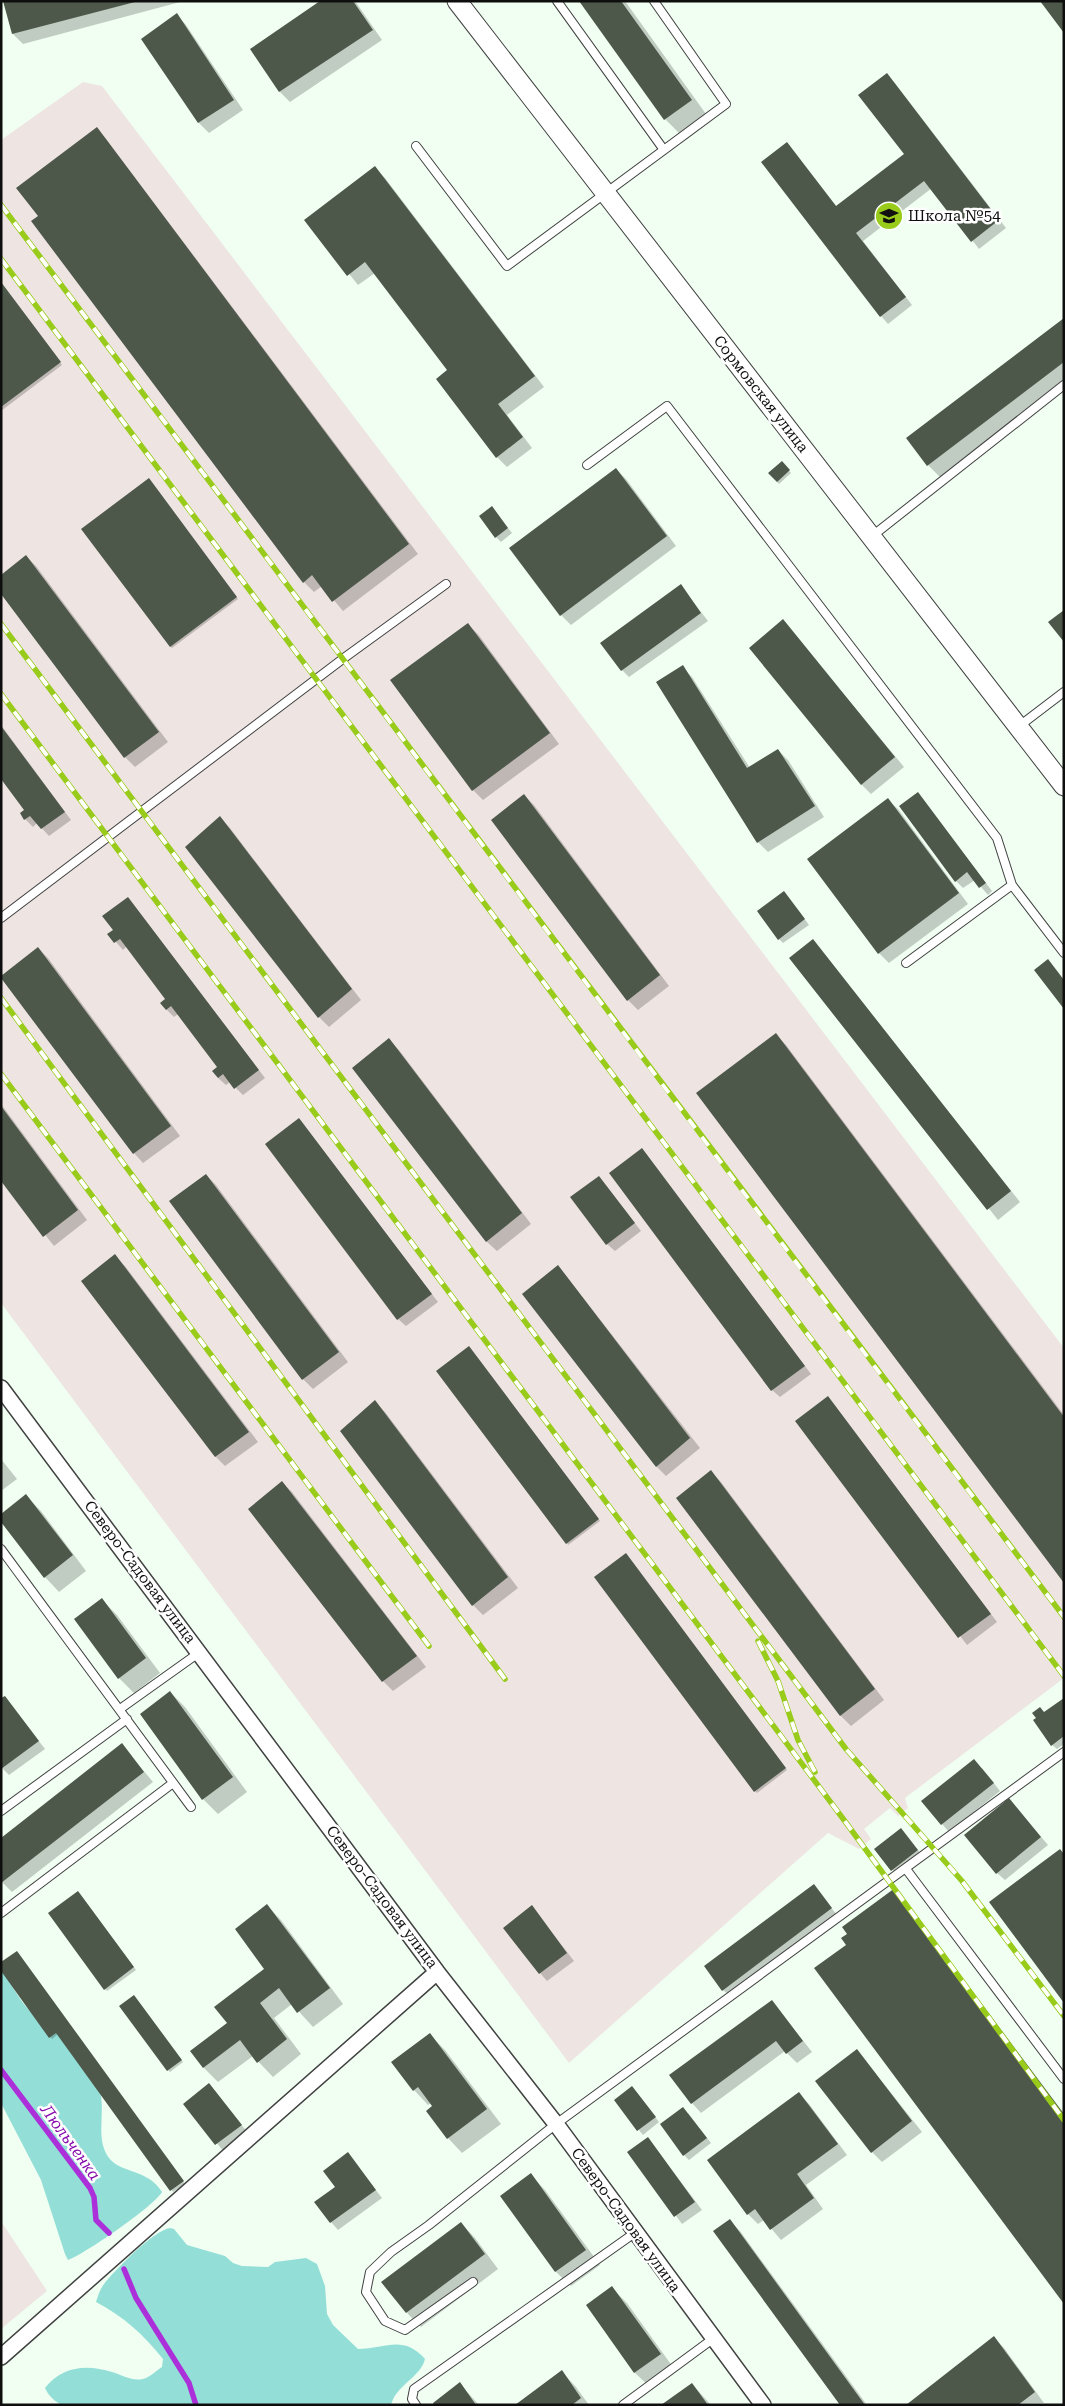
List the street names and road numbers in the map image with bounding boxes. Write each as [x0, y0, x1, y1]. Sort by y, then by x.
street label: Сормовская улица [710, 332, 812, 456]
street label: Северо-Садовая улица [80, 1497, 200, 1647]
street label: Северо-Садовая улица [322, 1822, 442, 1972]
street label: Северо-Садовая улица [568, 2144, 684, 2296]

